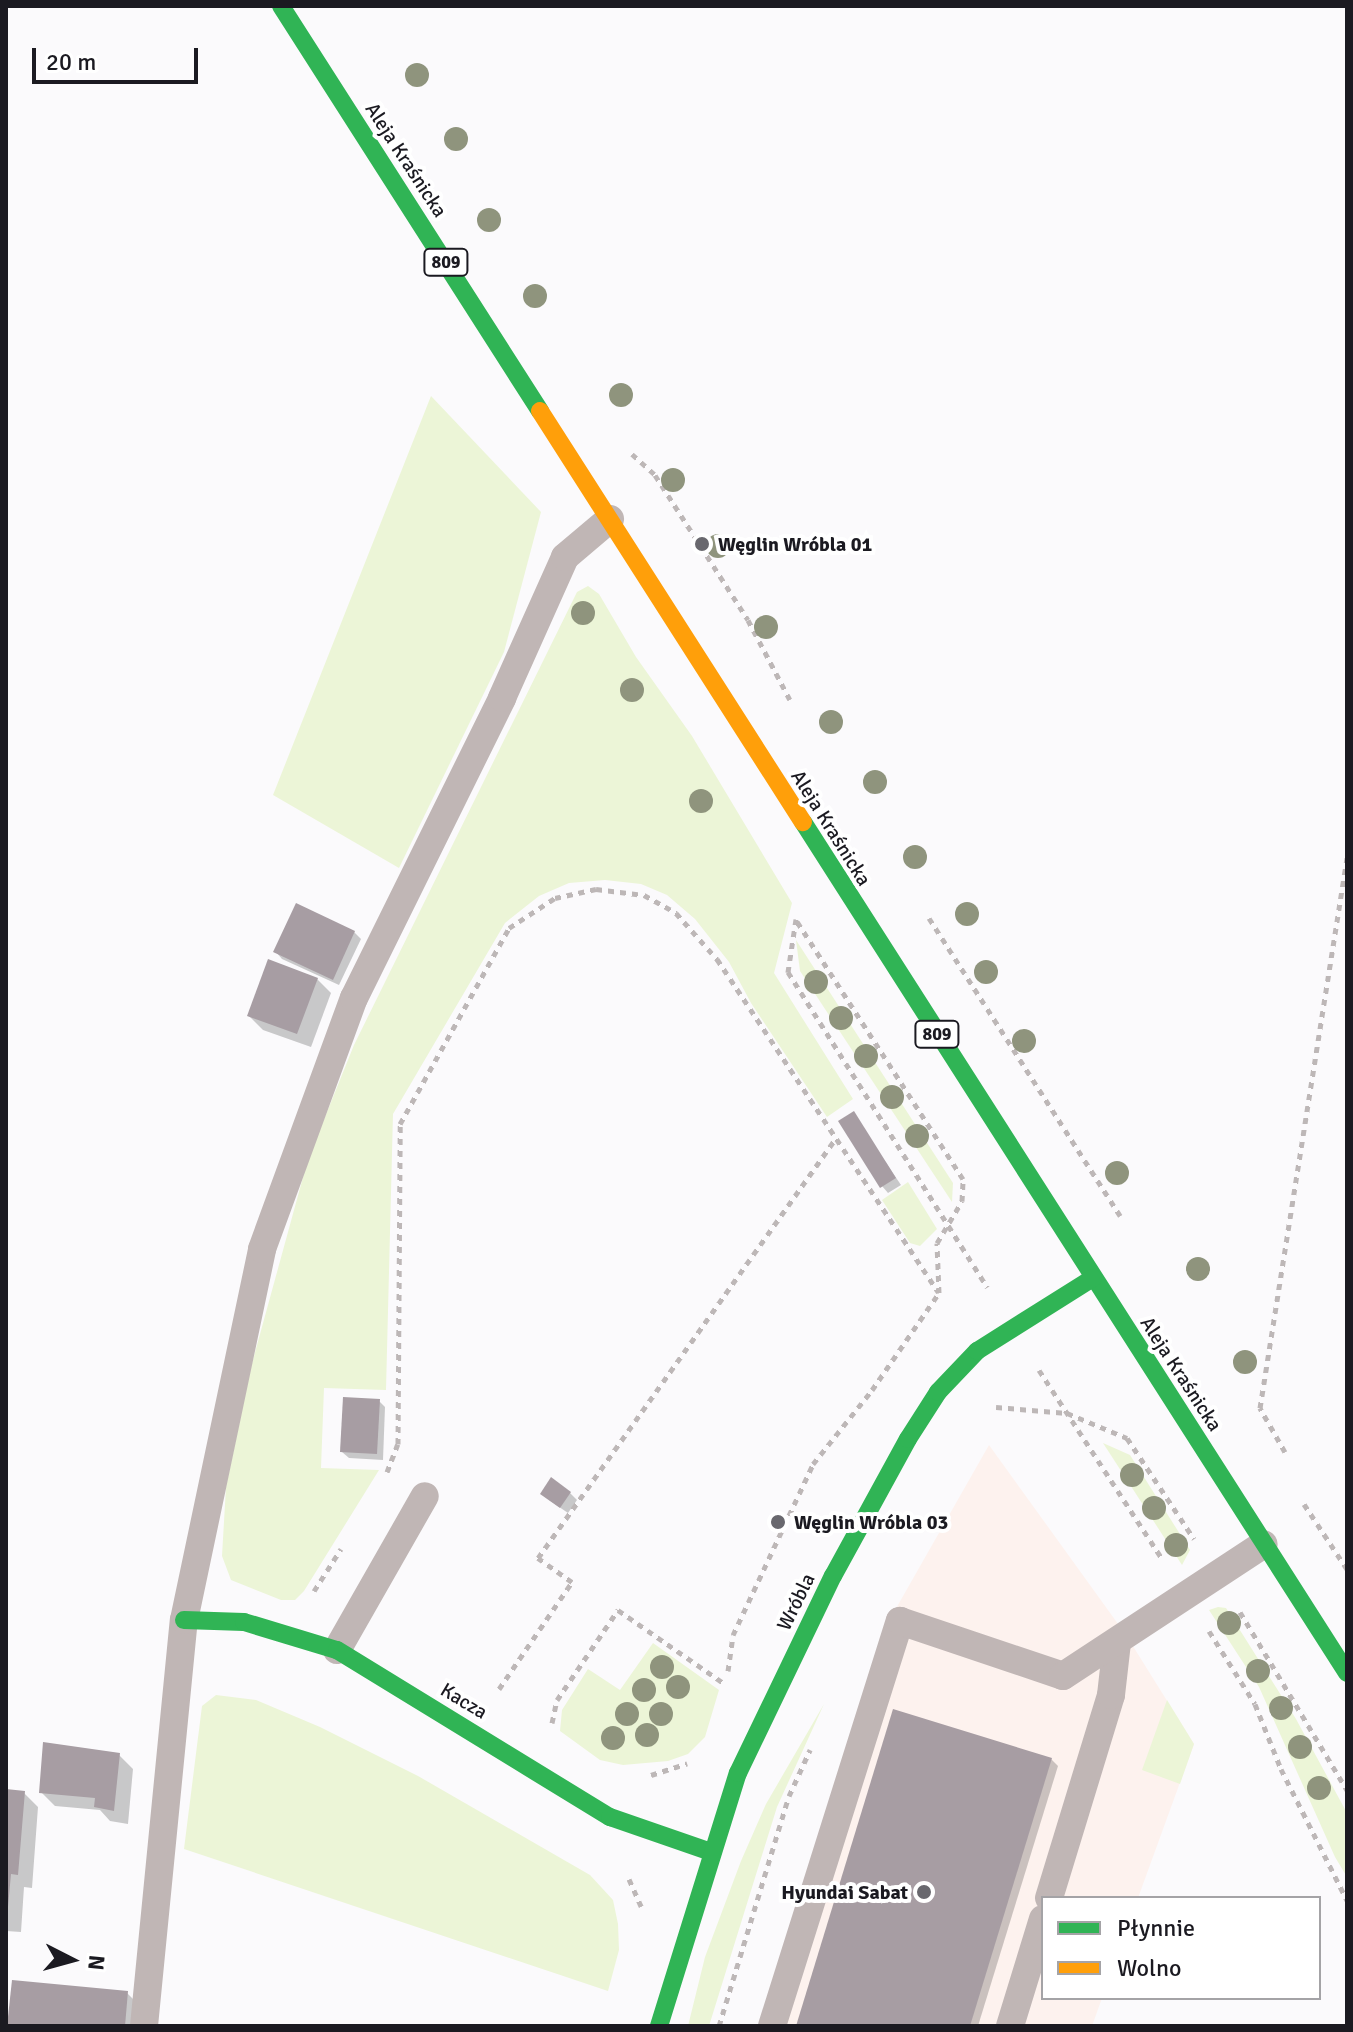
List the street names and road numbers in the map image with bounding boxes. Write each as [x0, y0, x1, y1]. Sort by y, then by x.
street label: Aleja Kraśnicka [360, 98, 452, 222]
road number: 809 [422, 248, 470, 276]
street label: Aleja Kraśnicka [786, 766, 876, 890]
road number: 809 [913, 1020, 961, 1048]
street label: Aleja Kraśnicka [1135, 1312, 1227, 1436]
street label: Wróbla [772, 1569, 820, 1635]
street label: Kacza [436, 1678, 492, 1724]

